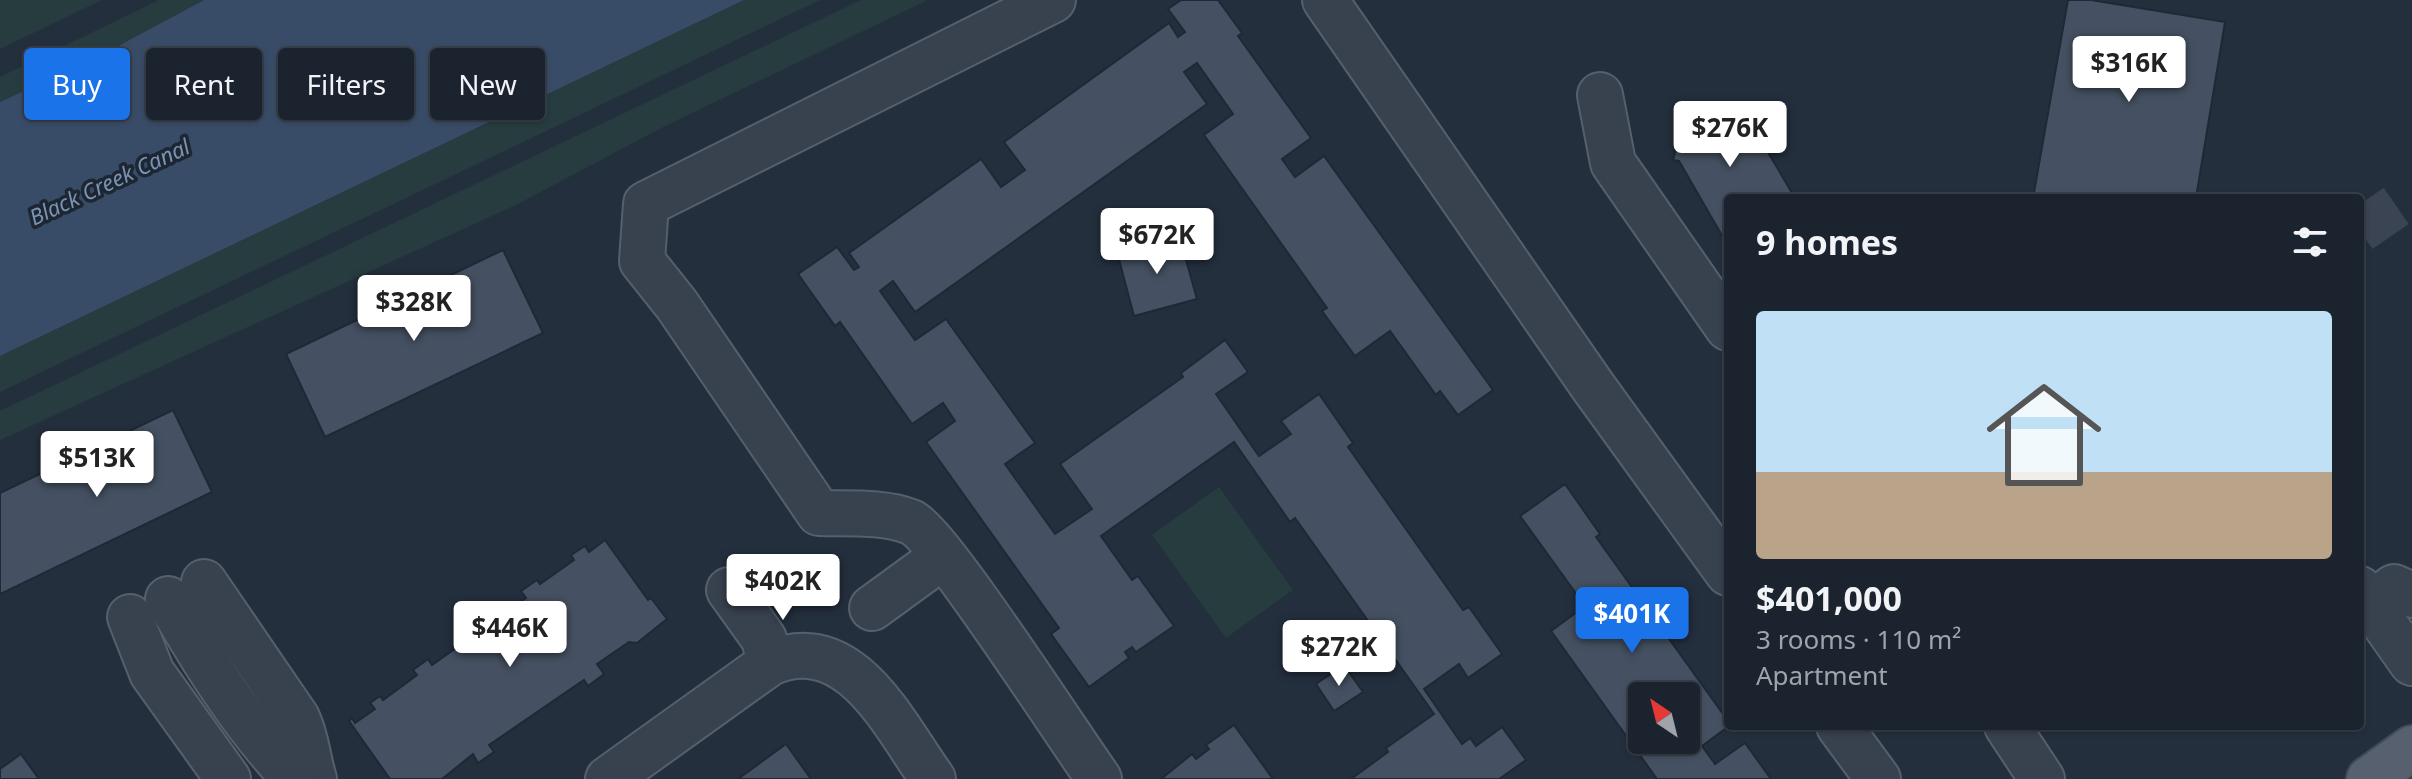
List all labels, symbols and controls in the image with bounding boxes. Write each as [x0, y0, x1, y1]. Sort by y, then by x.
pin: $316K [2073, 36, 2185, 104]
text: $316K [2091, 44, 2167, 80]
chip: Buy [24, 48, 130, 120]
chip: Rent [146, 48, 262, 120]
chip: Filters [278, 48, 414, 120]
chip: New [430, 48, 545, 120]
pin: $276K [1674, 101, 1786, 169]
text: $276K [1692, 109, 1768, 145]
water label: Black Creek Canal [24, 130, 195, 231]
pin: $672K [1101, 208, 1213, 276]
text: $672K [1119, 216, 1195, 252]
text: 9 homes [1756, 219, 1898, 265]
icon: filters [2288, 220, 2332, 264]
pin: $328K [358, 275, 470, 343]
text: $328K [376, 283, 452, 319]
icon: home [1972, 363, 2116, 507]
pin: $513K [41, 431, 153, 499]
text: $513K [59, 439, 135, 475]
pin: $402K [727, 554, 839, 622]
text: $402K [745, 562, 821, 598]
text: $401,000 [1756, 575, 1902, 621]
pin: $401K [1576, 587, 1688, 655]
text: $401K [1594, 595, 1670, 631]
pin: $446K [454, 601, 566, 669]
text: $446K [472, 609, 548, 645]
pin: $272K [1283, 620, 1395, 688]
text: 3 rooms · 110 m² [1756, 621, 1961, 657]
text: $272K [1301, 628, 1377, 664]
text: Apartment [1756, 657, 1888, 693]
north arrow [1628, 682, 1700, 754]
map controls [1628, 682, 1700, 754]

